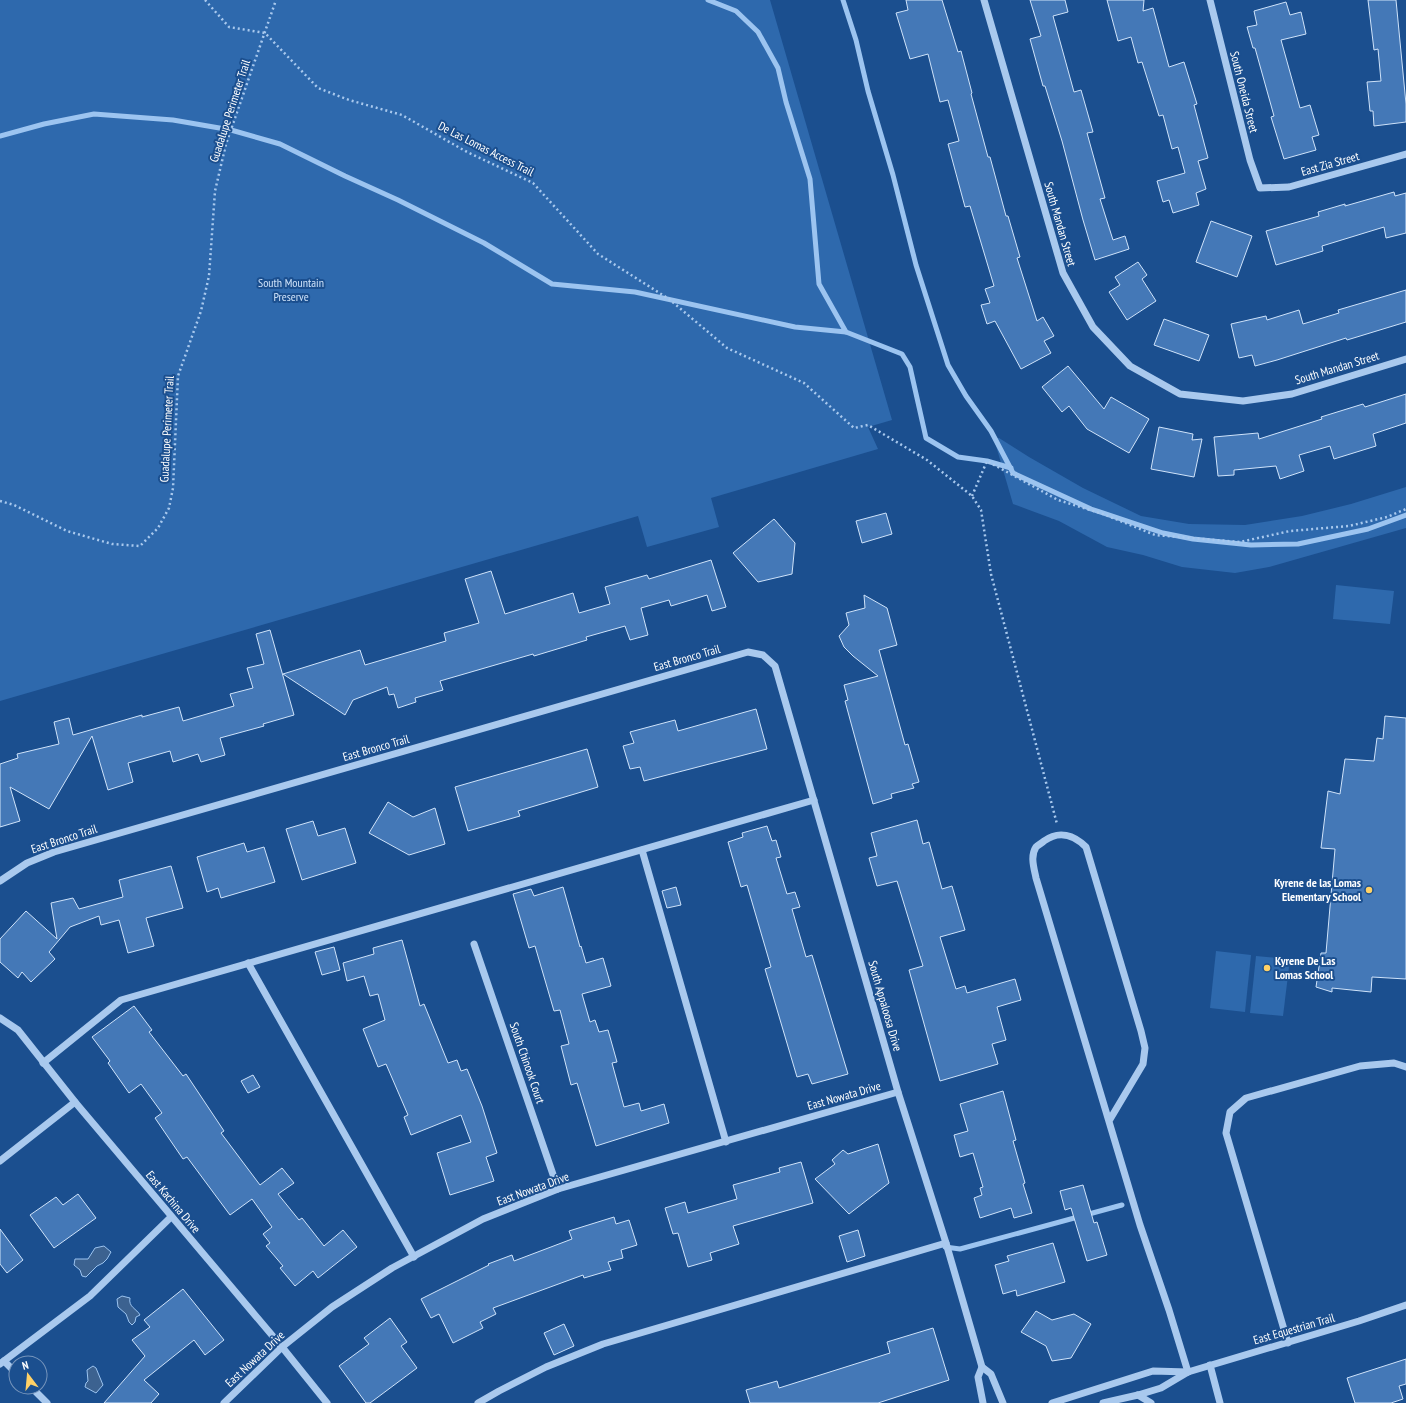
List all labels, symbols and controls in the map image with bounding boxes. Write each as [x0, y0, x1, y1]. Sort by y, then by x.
street label: South Oneida Street [1227, 50, 1262, 135]
street label: Guadalupe Perimeter Trail [206, 58, 253, 164]
street label: De Las Lomas Access Trail [436, 118, 537, 179]
street label: East Zia Street [1299, 148, 1361, 179]
street label: South Mandan Street [1041, 180, 1080, 268]
park label: South Mountain Preserve [258, 275, 324, 304]
street label: South Mandan Street [1293, 347, 1381, 387]
street label: Guadalupe Perimeter Trail [156, 375, 177, 483]
street label: East Bronco Trail [652, 641, 722, 674]
street label: East Bronco Trail [341, 731, 411, 764]
street label: East Bronco Trail [29, 821, 99, 856]
place label: Kyrene de las Lomas Elementary School [1274, 875, 1361, 904]
marker: Kyrene de las Lomas Elementary School [1364, 885, 1374, 895]
place label: Kyrene De Las Lomas School [1275, 953, 1335, 982]
street label: South Appaloosa Drive [865, 959, 906, 1053]
marker: Kyrene De Las Lomas School [1262, 963, 1272, 973]
street label: South Chinook Court [507, 1020, 549, 1106]
street label: East Nowata Drive [805, 1078, 882, 1113]
street label: East Kachina Drive [143, 1167, 204, 1236]
street label: East Nowata Drive [495, 1169, 571, 1209]
street label: East Equestrian Trail [1252, 1310, 1336, 1347]
street label: East Nowata Drive [222, 1327, 287, 1390]
north arrow [8, 1355, 48, 1395]
text: N [20, 1358, 30, 1373]

